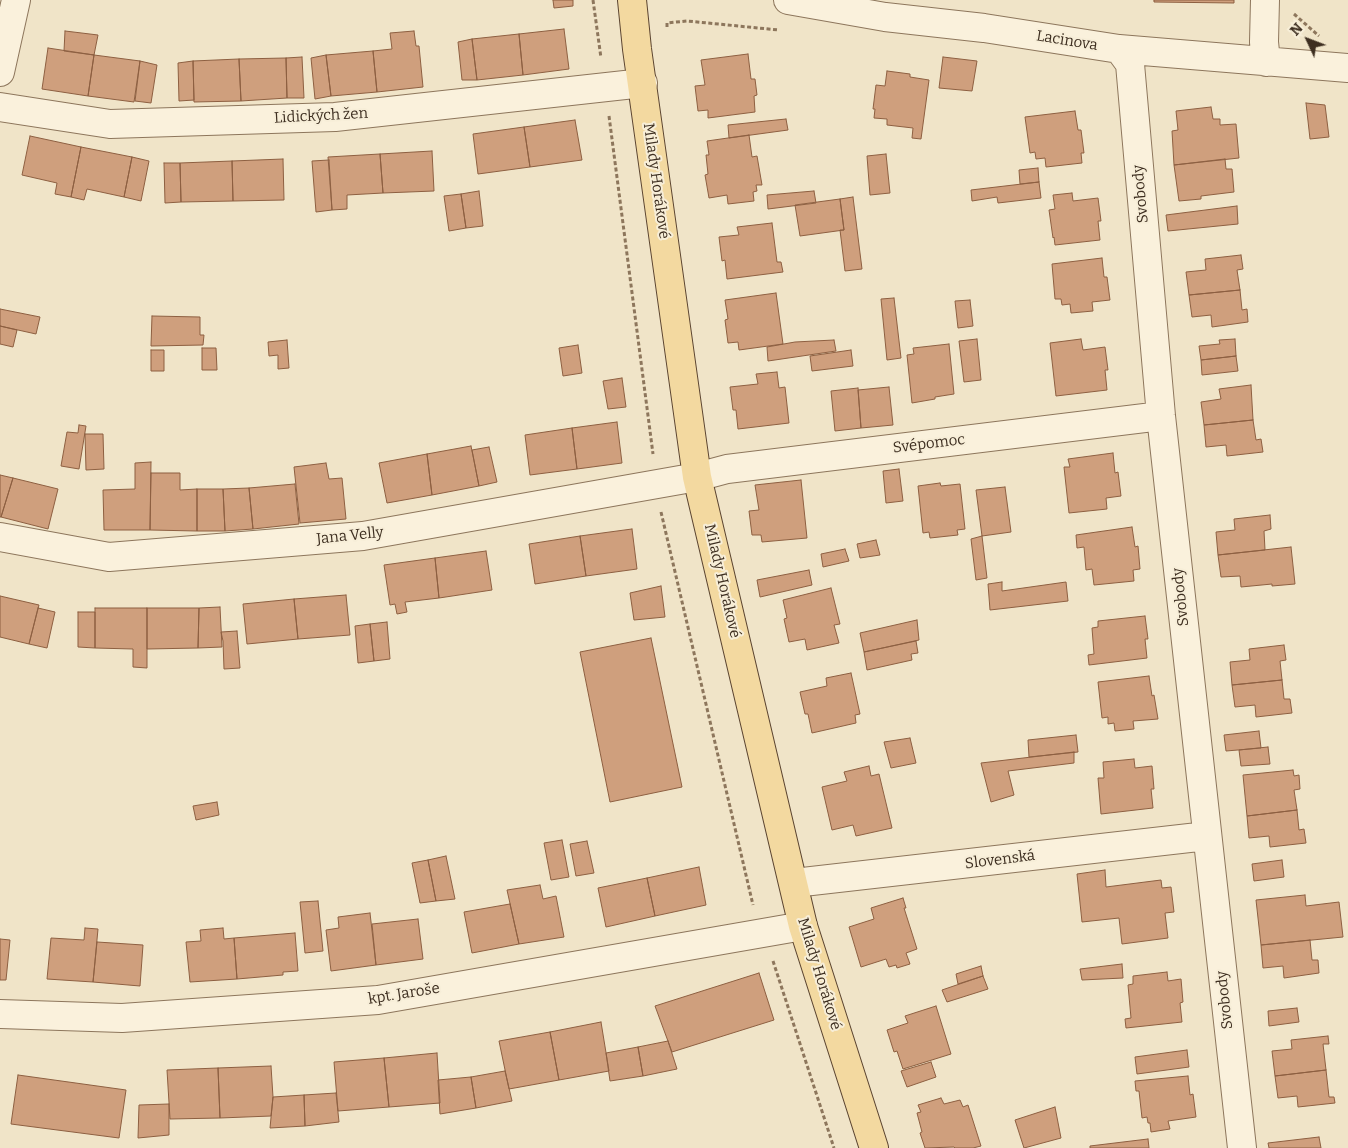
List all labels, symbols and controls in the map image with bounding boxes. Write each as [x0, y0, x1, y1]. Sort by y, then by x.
north arrow [1283, 15, 1333, 65]
text: N [1287, 20, 1307, 39]
street label: Lacinova [1035, 27, 1099, 55]
street label: Lidických žen [274, 105, 368, 127]
street label: Milady Horákové [639, 122, 673, 240]
street label: Svobody [1129, 164, 1153, 224]
street label: Svépomoc [892, 431, 966, 457]
street label: Milady Horákové [700, 522, 744, 640]
street label: Jana Velly [316, 524, 384, 548]
street label: Svobody [1169, 567, 1193, 627]
street label: Slovenská [964, 847, 1036, 873]
street label: Milady Horákové [793, 916, 845, 1032]
street label: Svobody [1213, 970, 1237, 1030]
street label: kpt. Jaroše [367, 979, 441, 1009]

